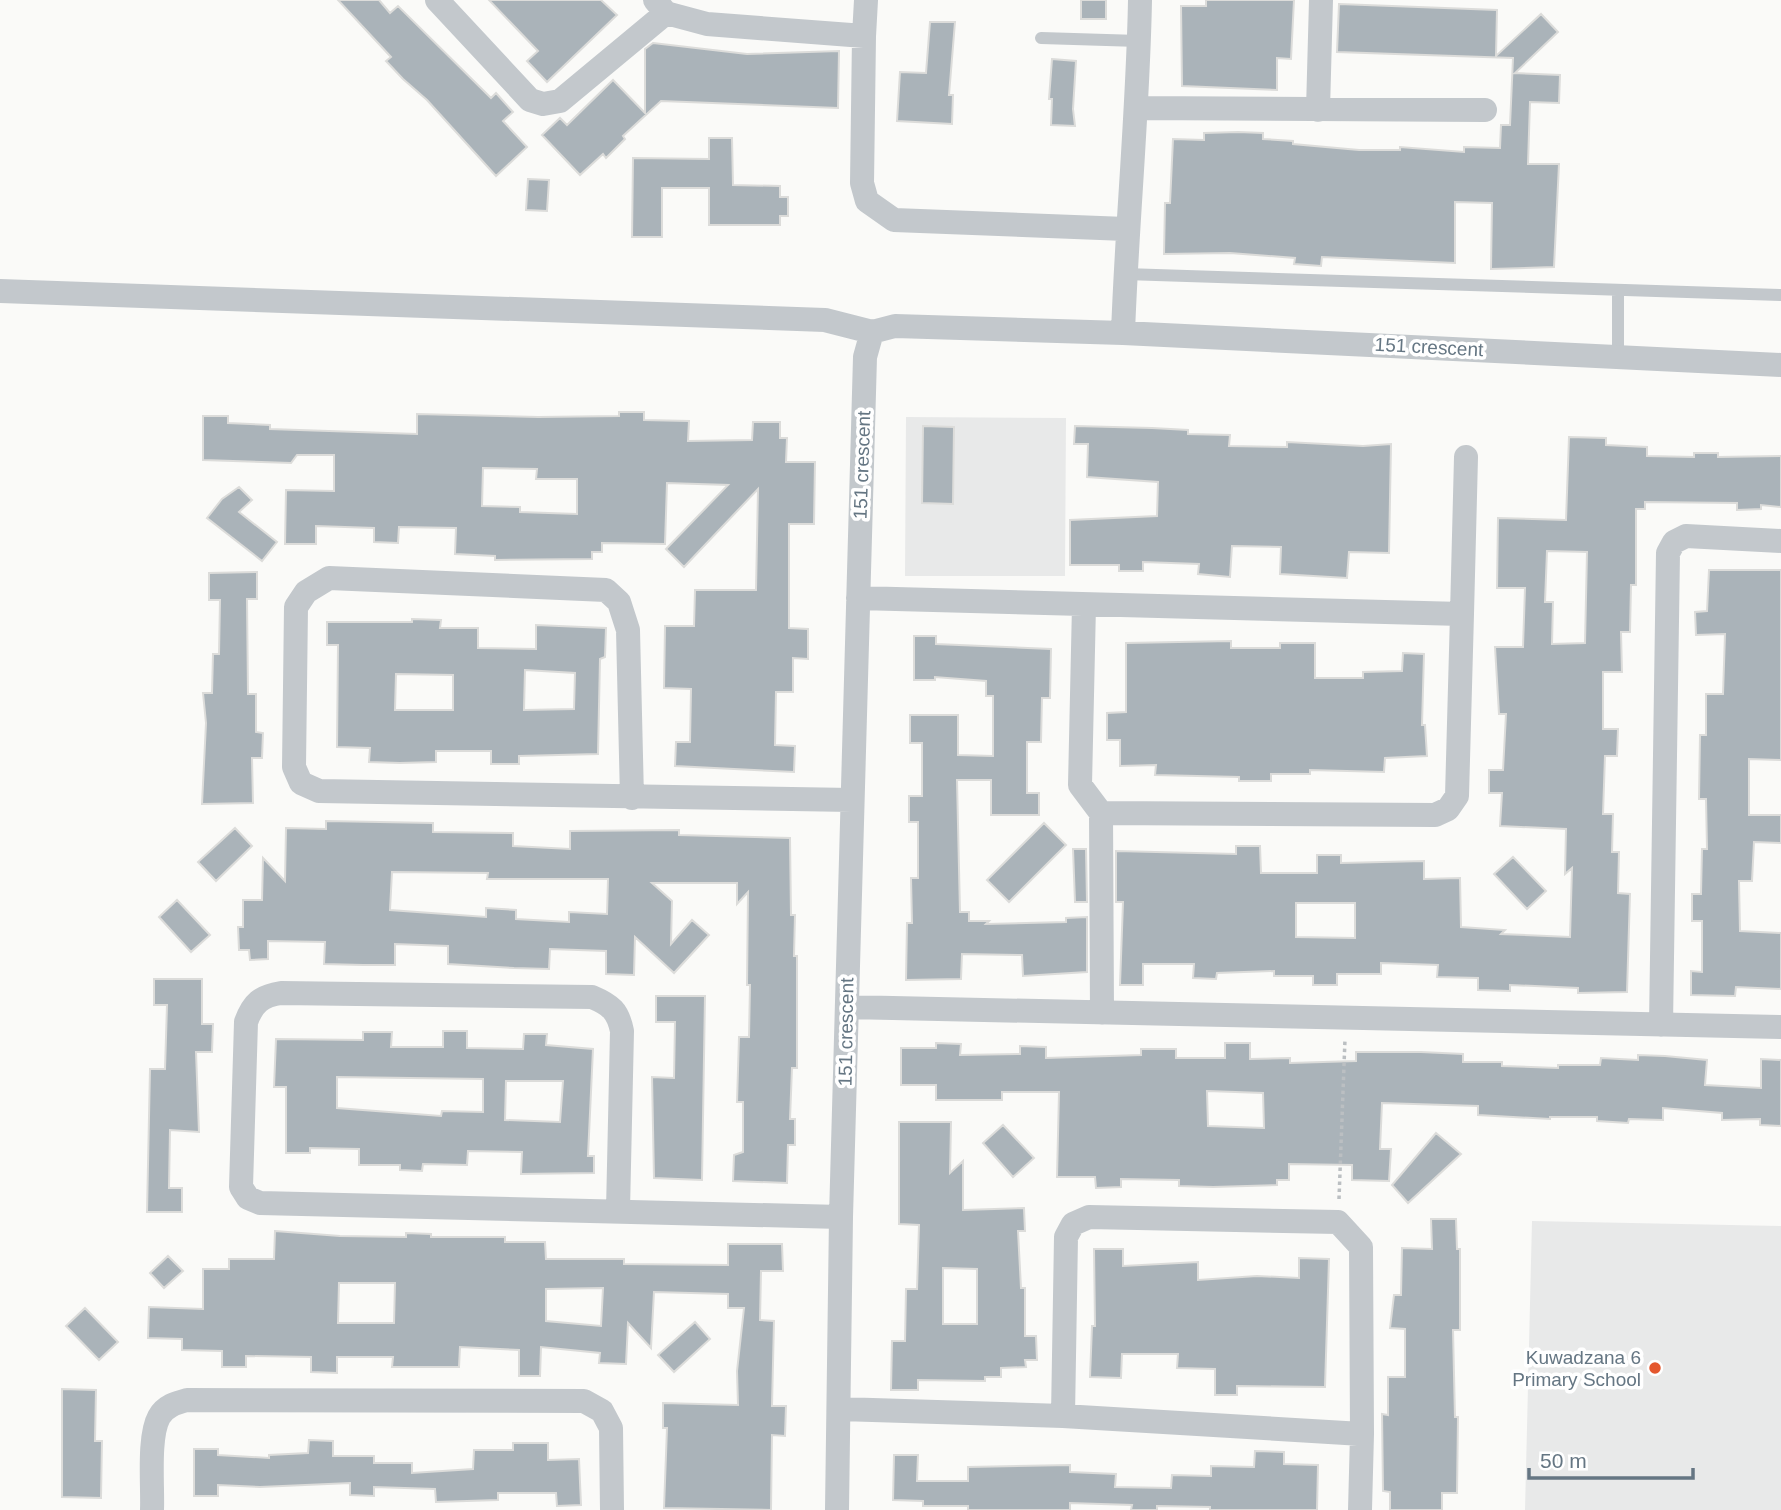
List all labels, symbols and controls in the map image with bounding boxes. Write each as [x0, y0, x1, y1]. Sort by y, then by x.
street label: 151 crescent [1374, 334, 1485, 360]
street label: 151 crescent [850, 410, 874, 520]
street label: 151 crescent [835, 977, 857, 1087]
place label: Kuwadzana 6 Primary School [1512, 1347, 1641, 1390]
marker: Kuwadzana 6 Primary School [1647, 1360, 1663, 1376]
scale bar [1529, 1436, 1694, 1480]
text: 50 m [1540, 1449, 1587, 1472]

